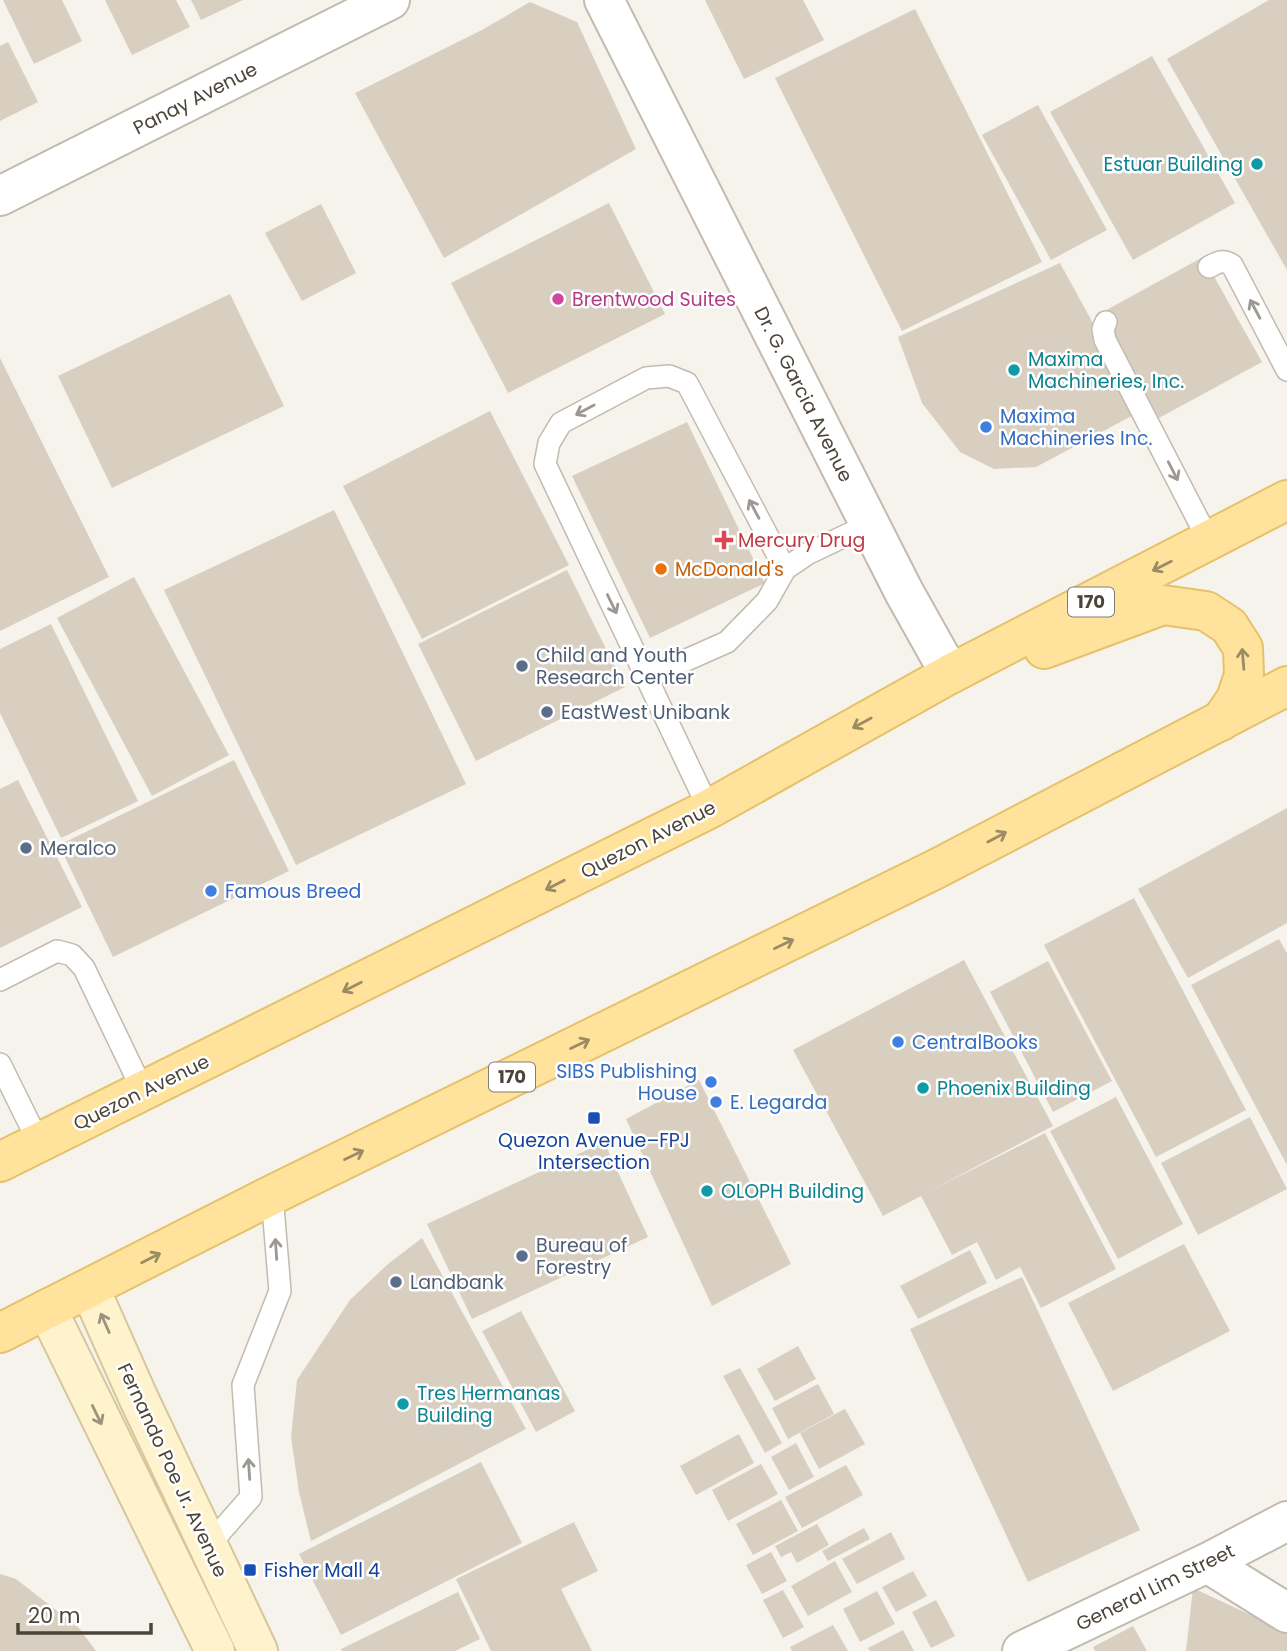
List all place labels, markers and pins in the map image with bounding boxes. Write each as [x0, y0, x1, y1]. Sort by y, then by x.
place label: Estuar Building [1104, 151, 1243, 178]
marker: Estuar Building [1249, 156, 1265, 172]
place label: Brentwood Suites [572, 286, 736, 313]
marker: Brentwood Suites [550, 291, 566, 307]
place label: Maxima Machineries, Inc. [1028, 346, 1184, 395]
marker: Maxima Machineries, Inc. [1006, 362, 1022, 378]
place label: Maxima Machineries Inc. [1000, 403, 1152, 452]
marker: Maxima Machineries Inc. [978, 419, 994, 435]
place label: Mercury Drug [738, 527, 865, 554]
marker: Mercury Drug [716, 532, 732, 548]
place label: McDonald's [675, 556, 784, 583]
marker: McDonald's [653, 561, 669, 577]
place label: Child and Youth Research Center [536, 642, 694, 691]
marker: Child and Youth Research Center [514, 658, 530, 674]
place label: EastWest Unibank [561, 699, 730, 726]
marker: EastWest Unibank [539, 704, 555, 720]
place label: Meralco [40, 835, 116, 862]
marker: Meralco [18, 840, 34, 856]
place label: Famous Breed [225, 878, 361, 905]
marker: Famous Breed [203, 883, 219, 899]
place label: CentralBooks [912, 1029, 1038, 1056]
marker: CentralBooks [890, 1034, 906, 1050]
place label: SIBS Publishing House [556, 1058, 697, 1107]
marker: SIBS Publishing House [703, 1074, 719, 1090]
place label: Phoenix Building [937, 1075, 1091, 1102]
marker: Phoenix Building [915, 1080, 931, 1096]
place label: E. Legarda [730, 1089, 827, 1116]
marker: E. Legarda [708, 1094, 724, 1110]
marker: Quezon Avenue–FPJ Intersection [586, 1110, 602, 1126]
place label: Quezon Avenue–FPJ Intersection [498, 1127, 690, 1176]
place label: OLOPH Building [721, 1178, 864, 1205]
marker: OLOPH Building [699, 1183, 715, 1199]
place label: Bureau of Forestry [536, 1232, 627, 1281]
marker: Bureau of Forestry [514, 1248, 530, 1264]
place label: Landbank [410, 1269, 504, 1296]
marker: Landbank [388, 1274, 404, 1290]
place label: Tres Hermanas Building [417, 1380, 561, 1429]
marker: Tres Hermanas Building [395, 1396, 411, 1412]
place label: Fisher Mall 4 [264, 1557, 380, 1584]
marker: Fisher Mall 4 [242, 1562, 258, 1578]

